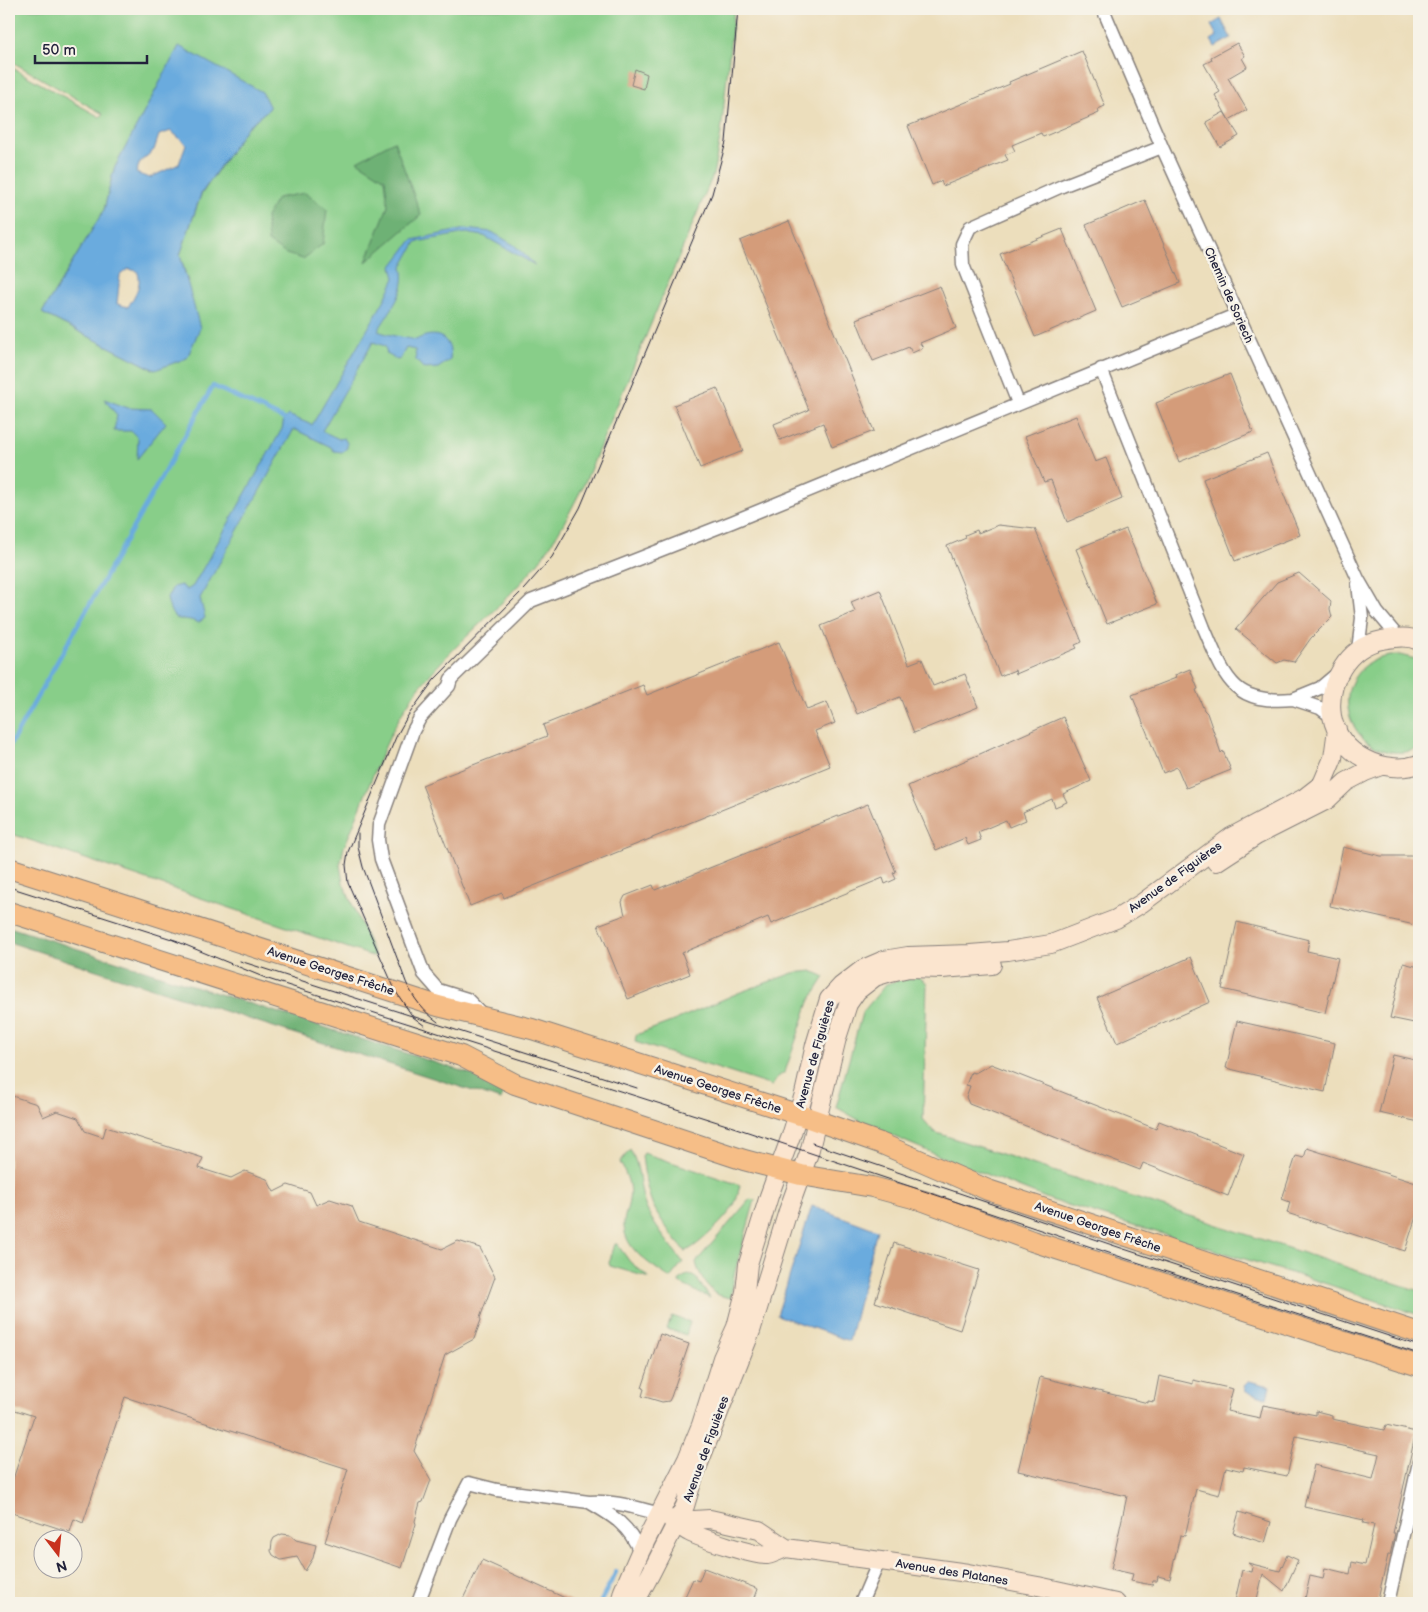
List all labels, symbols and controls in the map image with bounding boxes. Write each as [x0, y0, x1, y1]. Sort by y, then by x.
scale bar [35, 32, 148, 64]
text: 50 m [42, 41, 76, 60]
street label: Chemin de Soriech [1201, 245, 1257, 346]
street label: Avenue de Figuières [1126, 839, 1225, 916]
street label: Avenue Georges Frêche [266, 944, 396, 999]
street label: Avenue de Figuières [793, 998, 838, 1110]
street label: Avenue Georges Frêche [653, 1062, 783, 1117]
street label: Avenue Georges Frêche [1033, 1199, 1163, 1256]
street label: Avenue de Figuières [680, 1394, 733, 1504]
north arrow [32, 1530, 82, 1580]
text: N [54, 1556, 69, 1576]
street label: Avenue des Platanes [895, 1556, 1009, 1589]

